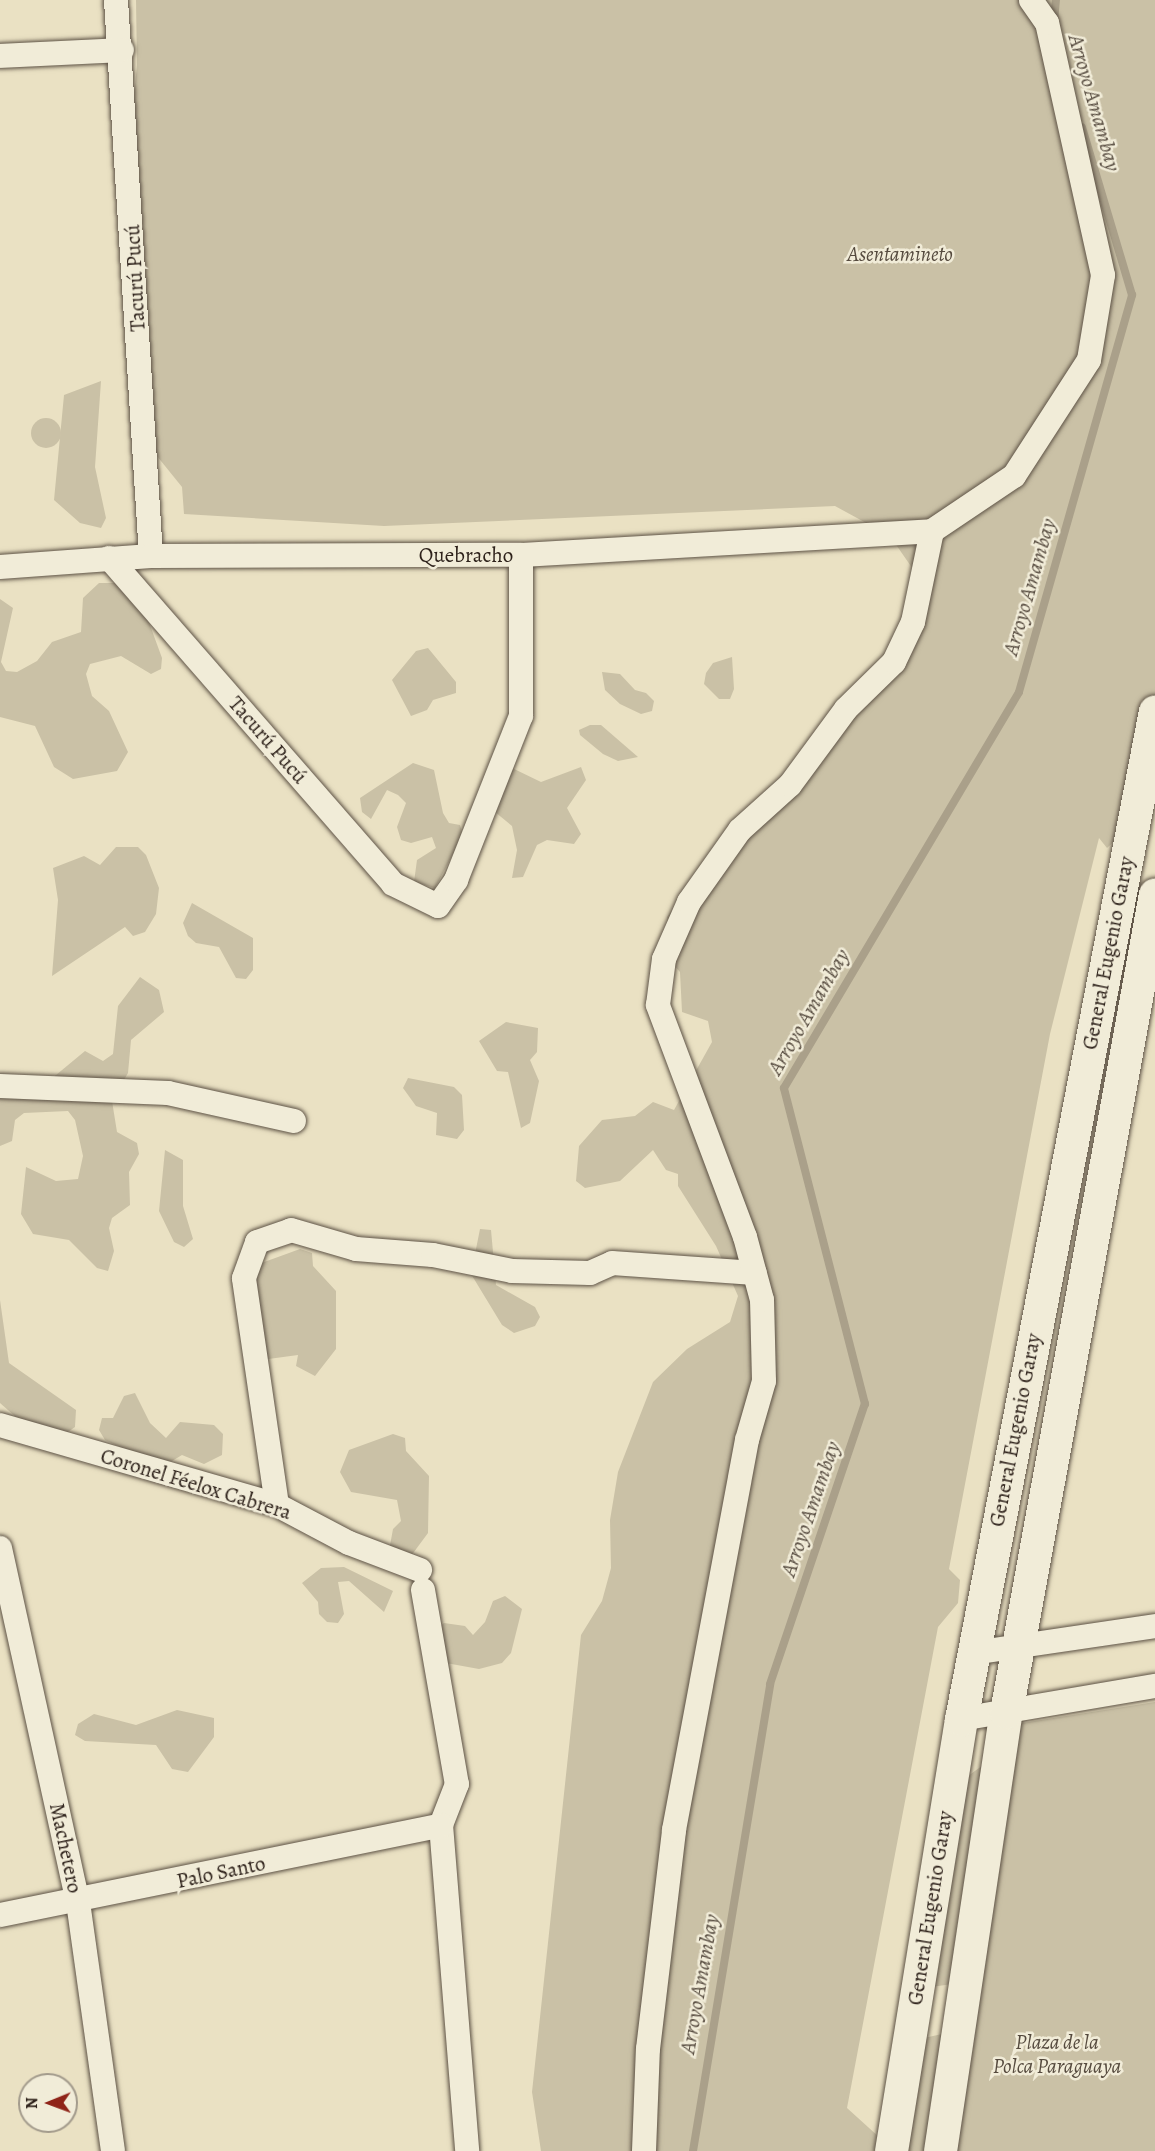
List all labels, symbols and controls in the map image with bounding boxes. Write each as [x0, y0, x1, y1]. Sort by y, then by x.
water label: Arroyo Amambay [1062, 31, 1126, 175]
street label: Tacurú Pucú [120, 224, 150, 332]
park label: Asentamineto [847, 241, 953, 267]
water label: Arroyo Amambay [998, 515, 1062, 659]
street label: Quebracho [419, 542, 513, 568]
street label: Tacurú Pucú [223, 691, 313, 789]
street label: General Eugenio Garay [1077, 854, 1139, 1052]
water label: Arroyo Amambay [762, 944, 856, 1080]
street label: General Eugenio Garay [984, 1331, 1046, 1529]
water label: Arroyo Amambay [776, 1438, 846, 1580]
street label: Coronel Féelox Cabrera [98, 1443, 294, 1525]
street label: Machetero [44, 1801, 88, 1895]
street label: General Eugenio Garay [902, 1809, 958, 2007]
street label: Palo Santo [174, 1850, 268, 1894]
water label: Arroyo Amambay [675, 1912, 725, 2056]
park label: Plaza de la Polca Paraguaya [993, 2029, 1121, 2079]
north arrow [18, 2073, 78, 2133]
text: N [21, 2097, 43, 2109]

